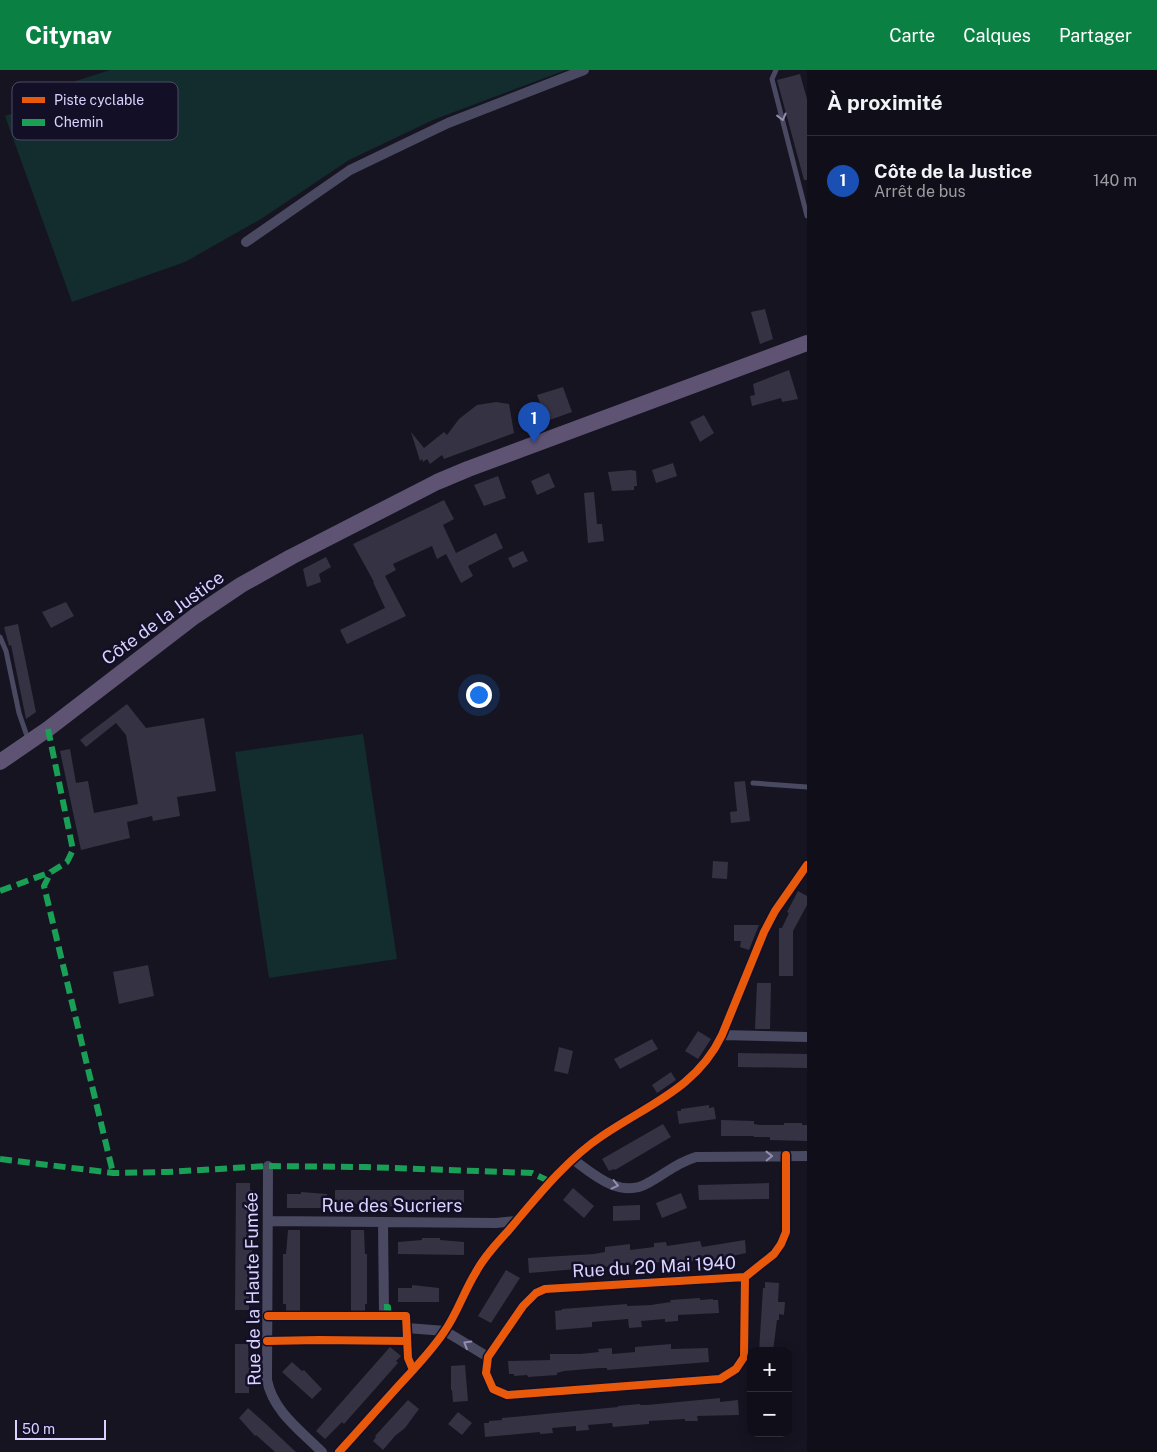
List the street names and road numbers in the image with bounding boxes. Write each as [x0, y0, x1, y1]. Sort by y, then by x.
street label: Côte de la Justice [98, 566, 228, 669]
street label: Rue de la Haute Fumée [240, 1192, 265, 1386]
street label: Rue des Sucriers [322, 1195, 462, 1216]
street label: Rue du 20 Mai 1940 [572, 1252, 736, 1281]

